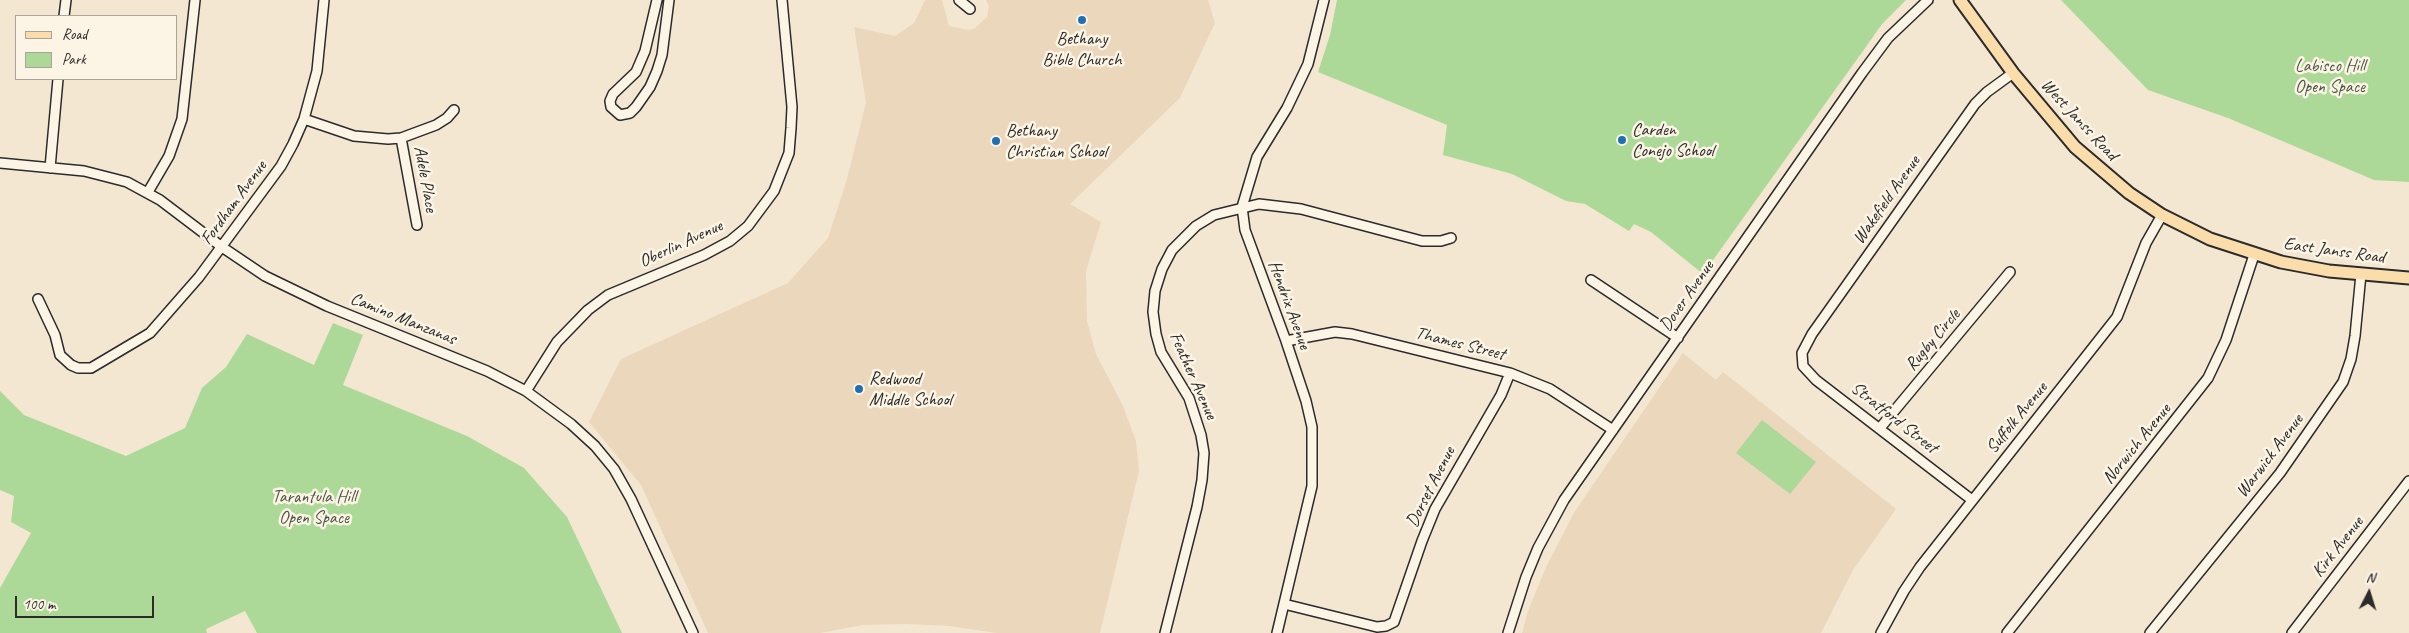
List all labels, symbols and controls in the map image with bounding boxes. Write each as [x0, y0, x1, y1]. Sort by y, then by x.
marker: Bethany Bible Church [1076, 14, 1088, 26]
legend [15, 15, 178, 80]
text: Road [62, 25, 87, 44]
place label: Bethany Bible Church [1042, 28, 1122, 70]
text: Park [62, 50, 86, 69]
park label: Labisco Hill Open Space [2295, 55, 2365, 98]
street label: West Janss Road [2036, 75, 2122, 165]
place label: Carden Conejo School [1632, 119, 1714, 162]
place label: Bethany Christian School [1006, 120, 1107, 162]
marker: Carden Conejo School [1616, 134, 1628, 146]
marker: Bethany Christian School [990, 135, 1002, 147]
street label: Adele Place [409, 144, 441, 214]
street label: Wakefield Avenue [1849, 152, 1925, 248]
street label: Fordham Avenue [196, 157, 272, 249]
street label: Oberlin Avenue [636, 215, 726, 273]
street label: East Janss Road [2282, 233, 2386, 269]
street label: Dover Avenue [1655, 257, 1719, 335]
street label: Hendrix Avenue [1263, 258, 1315, 352]
street label: Camino Manzanas [347, 288, 459, 350]
street label: Rugby Circle [1901, 305, 1965, 375]
street label: Thames Street [1413, 322, 1507, 366]
street label: Feather Avenue [1164, 329, 1222, 423]
place label: Redwood Middle School [869, 368, 952, 410]
street label: Stratford Street [1846, 377, 1942, 459]
street label: Suffolk Avenue [1982, 378, 2052, 458]
marker: Redwood Middle School [853, 383, 865, 395]
street label: Norwich Avenue [2098, 399, 2176, 489]
street label: Warwick Avenue [2232, 410, 2308, 502]
street label: Dorset Avenue [1402, 443, 1460, 531]
park label: Tarantula Hill Open Space [272, 486, 356, 528]
street label: Kirk Avenue [2308, 512, 2368, 582]
north arrow [2344, 568, 2394, 618]
text: N [2365, 569, 2375, 586]
scale bar [18, 586, 156, 618]
text: 100 m [23, 595, 55, 614]

